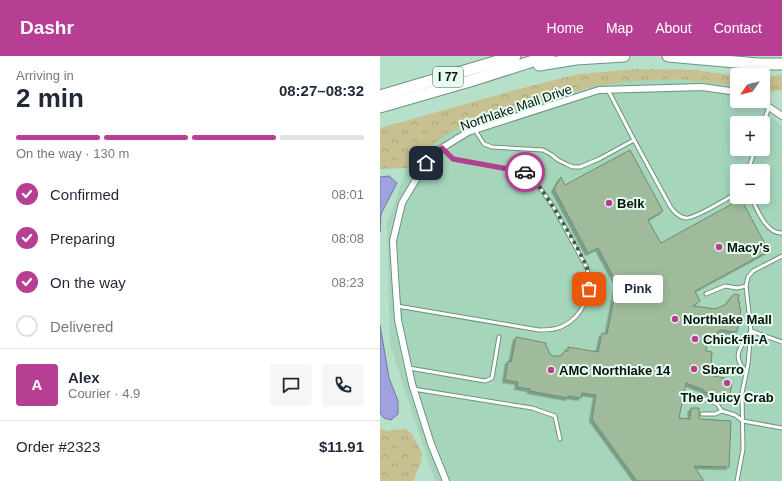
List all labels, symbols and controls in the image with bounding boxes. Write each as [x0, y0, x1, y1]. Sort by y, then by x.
text: Dashr [20, 17, 74, 38]
text: Home [547, 20, 584, 36]
text: Map [606, 20, 633, 36]
text: About [655, 20, 692, 36]
text: Contact [714, 20, 762, 36]
road number: I 77 [433, 67, 463, 87]
text: Arriving in [16, 68, 74, 83]
north arrow [730, 68, 770, 108]
map controls [730, 68, 770, 204]
street label: Northlake Mall Drive [458, 81, 574, 134]
text: 08:27–08:32 [279, 82, 364, 99]
text: 2 min [16, 83, 84, 113]
button: + [730, 116, 770, 156]
text: On the way · 130 m [16, 146, 129, 161]
pin [409, 146, 443, 180]
icon: home [415, 152, 437, 174]
courier [505, 152, 545, 192]
icon: car [514, 161, 536, 183]
button: − [730, 164, 770, 204]
icon: check [16, 183, 38, 205]
text: Confirmed [50, 186, 119, 203]
text: 08:01 [331, 187, 364, 202]
place label: Belk [617, 196, 645, 211]
marker: Belk [604, 198, 614, 208]
icon: check [16, 227, 38, 249]
text: Preparing [50, 230, 115, 247]
text: 08:08 [331, 231, 364, 246]
place label: Macy's [727, 240, 770, 255]
marker: Macy's [714, 242, 724, 252]
icon: check [16, 271, 38, 293]
pin [572, 272, 606, 306]
text: On the way [50, 274, 126, 291]
text: 08:23 [331, 275, 364, 290]
callout: Pink [613, 275, 663, 303]
icon: bag [578, 278, 600, 300]
text: Pink [624, 281, 652, 296]
place label: Northlake Mall [683, 312, 772, 327]
marker: Northlake Mall [670, 314, 680, 324]
text: Delivered [50, 318, 113, 335]
place label: Chick-fil-A [703, 332, 769, 347]
marker: Chick-fil-A [690, 334, 700, 344]
place label: Sbarro [702, 362, 744, 377]
place label: AMC Northlake 14 [559, 363, 671, 378]
button: chat [270, 364, 312, 406]
button: phone [322, 364, 364, 406]
marker: Sbarro [689, 364, 699, 374]
marker: AMC Northlake 14 [546, 365, 556, 375]
text: Alex [68, 369, 100, 386]
text: A [32, 376, 42, 393]
marker: The Juicy Crab [722, 378, 732, 388]
text: Courier · 4.9 [68, 386, 140, 401]
place label: The Juicy Crab [680, 390, 774, 405]
text: Order #2323 [16, 438, 100, 455]
text: $11.91 [319, 438, 364, 455]

